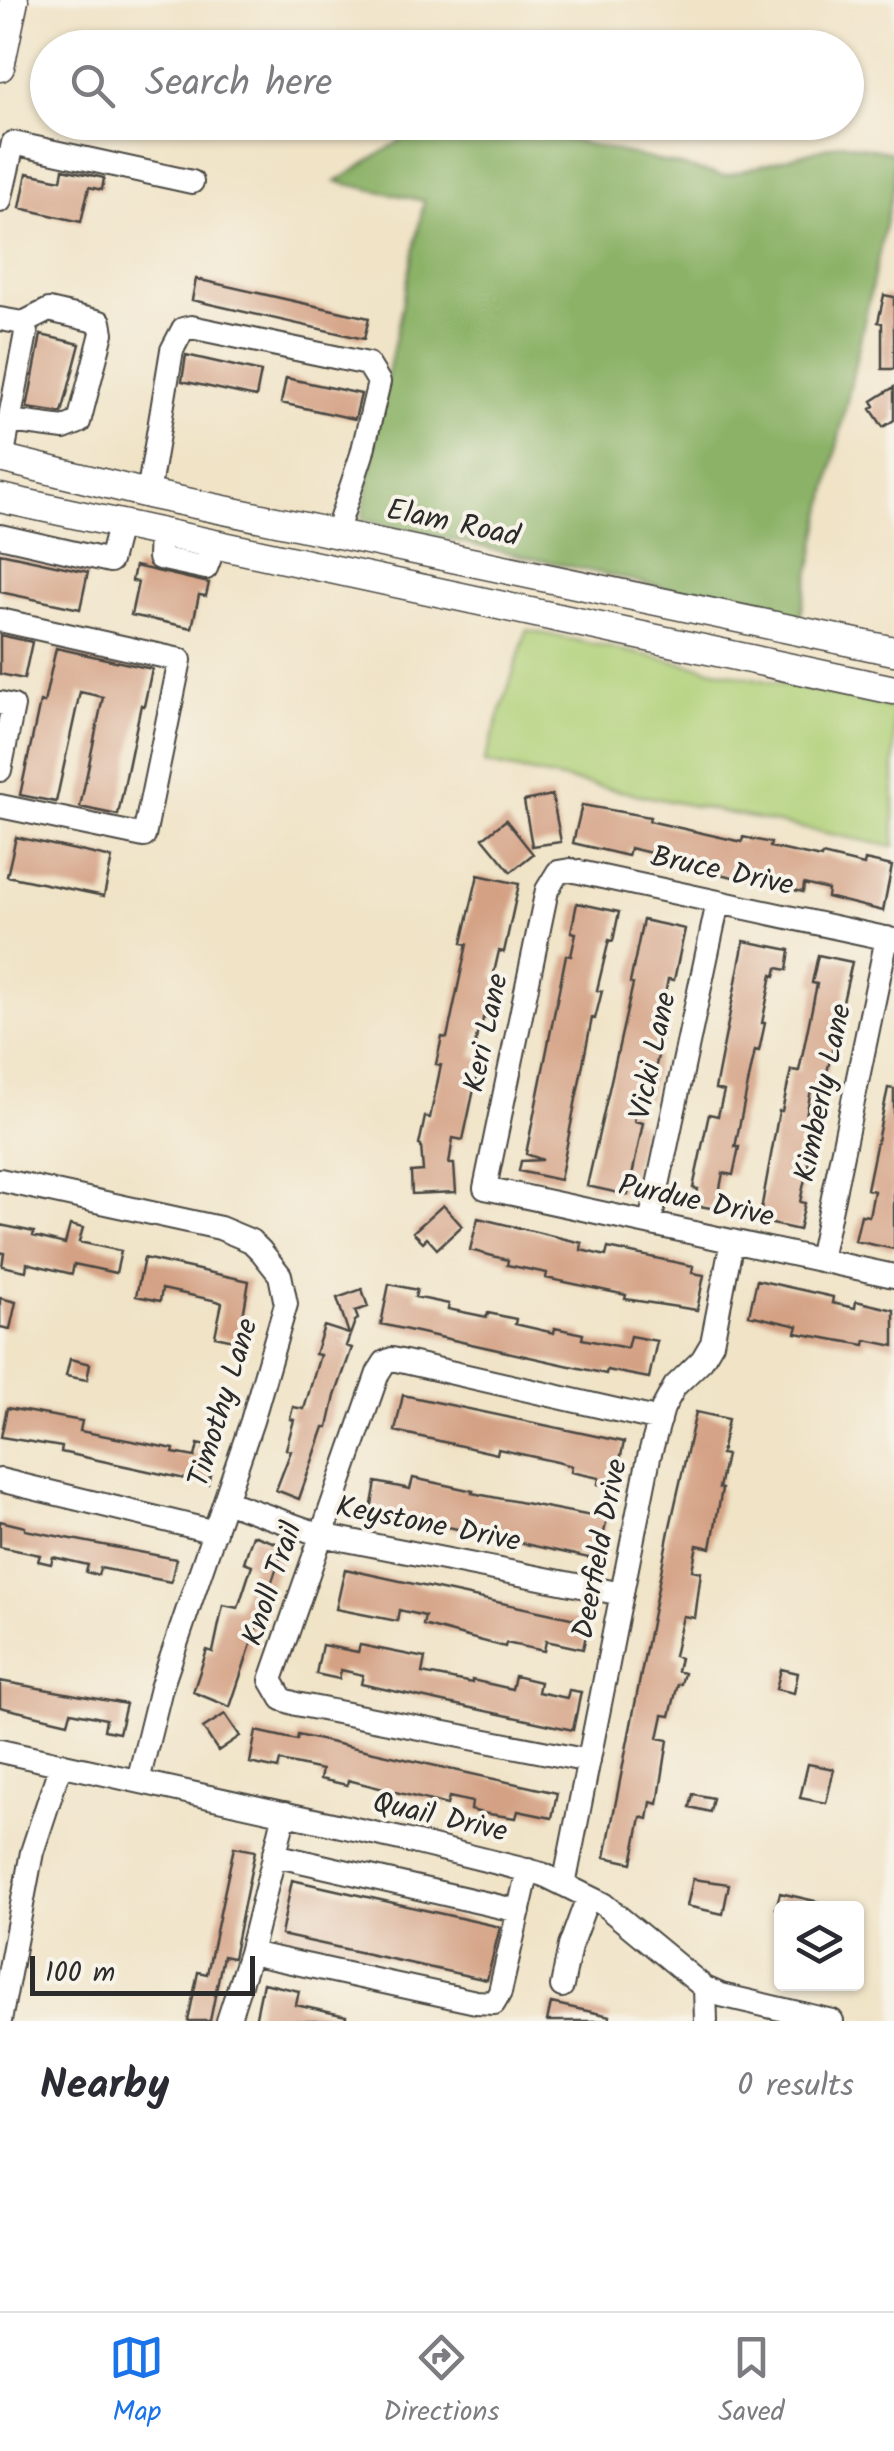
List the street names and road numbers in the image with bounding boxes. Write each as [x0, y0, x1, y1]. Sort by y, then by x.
street label: Elam Road [382, 486, 525, 562]
street label: Bruce Drive [646, 833, 798, 911]
street label: Keri Lane [451, 969, 523, 1097]
street label: Vicki Lane [617, 988, 691, 1124]
street label: Kimberly Lane [782, 999, 866, 1187]
street label: Purdue Drive [614, 1162, 778, 1242]
street label: Timothy Lane [176, 1313, 272, 1493]
street label: Deerfield Drive [560, 1455, 642, 1643]
street label: Keystone Drive [331, 1484, 525, 1566]
street label: Knoll Trail [229, 1515, 317, 1653]
street label: Quail Drive [368, 1779, 512, 1857]

